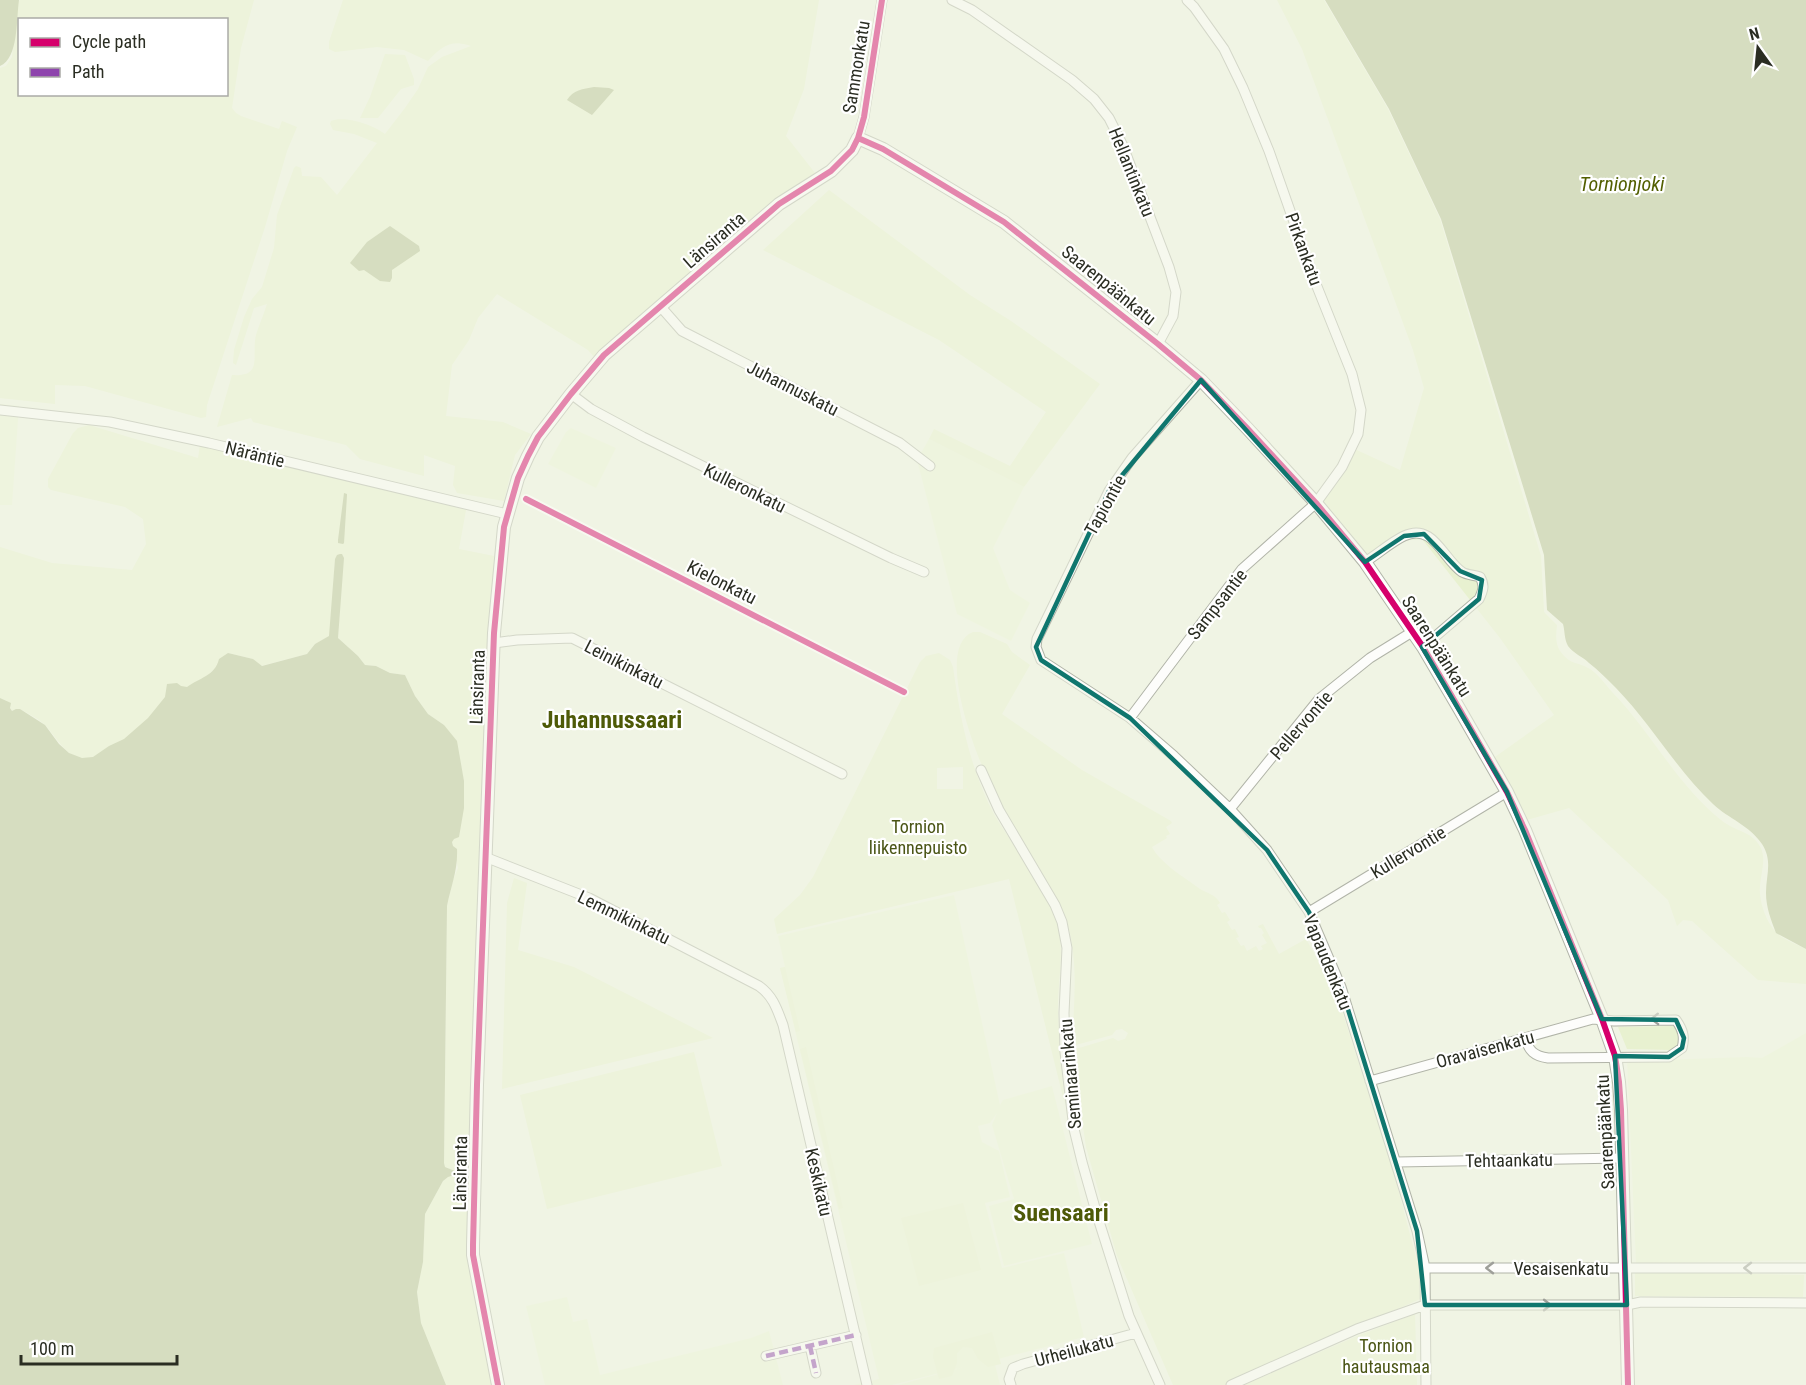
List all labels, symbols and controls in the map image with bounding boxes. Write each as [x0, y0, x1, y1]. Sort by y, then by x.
legend [18, 18, 228, 96]
north arrow [1728, 18, 1788, 78]
street label: Sammonkatu [838, 19, 874, 115]
text: N [1747, 24, 1761, 44]
text: Cycle path [72, 31, 146, 52]
text: Path [72, 61, 105, 82]
street label: Hellantinkatu [1105, 124, 1159, 220]
water label: Tornionjoki [1579, 172, 1665, 196]
street label: Länsiranta [679, 208, 749, 272]
street label: Pirkankatu [1281, 210, 1327, 288]
street label: Saarenpäänkatu [1058, 241, 1160, 329]
street label: Juhannuskatu [744, 356, 842, 420]
street label: Näräntie [223, 437, 287, 471]
street label: Kulleronkatu [700, 459, 790, 517]
street label: Tapiontie [1080, 471, 1130, 539]
street label: Kielonkatu [684, 556, 760, 608]
street label: Sampsantie [1183, 565, 1251, 643]
street label: Saarenpäänkatu [1398, 592, 1476, 700]
street label: Leinikinkatu [581, 635, 667, 693]
street label: Länsiranta [465, 649, 489, 725]
street label: Pellervontie [1266, 686, 1336, 764]
district label: Juhannussaari [542, 706, 682, 734]
park label: Tornion liikennepuisto [869, 816, 967, 858]
street label: Kullervontie [1367, 821, 1449, 883]
street label: Lemmikinkatu [574, 886, 674, 948]
street label: Vapaudenkatu [1299, 911, 1357, 1013]
one-way arrow [1651, 1013, 1660, 1026]
street label: Seminaarinkatu [1055, 1018, 1085, 1130]
street label: Oravaisenkatu [1434, 1026, 1536, 1072]
street label: Saarenpäänkatu [1592, 1074, 1618, 1190]
street label: Länsiranta [449, 1135, 471, 1211]
street label: Keskikatu [801, 1146, 837, 1218]
street label: Tehtaankatu [1465, 1149, 1553, 1171]
district label: Suensaari [1013, 1199, 1109, 1227]
street label: Vesaisenkatu [1513, 1258, 1609, 1279]
one-way arrow [1485, 1262, 1494, 1274]
one-way arrow [1743, 1262, 1752, 1274]
one-way arrow [1542, 1299, 1551, 1311]
scale bar [21, 1328, 177, 1366]
street label: Urheilukatu [1032, 1329, 1116, 1371]
park label: Tornion hautausmaa [1342, 1335, 1430, 1377]
text: 100 m [30, 1338, 74, 1359]

